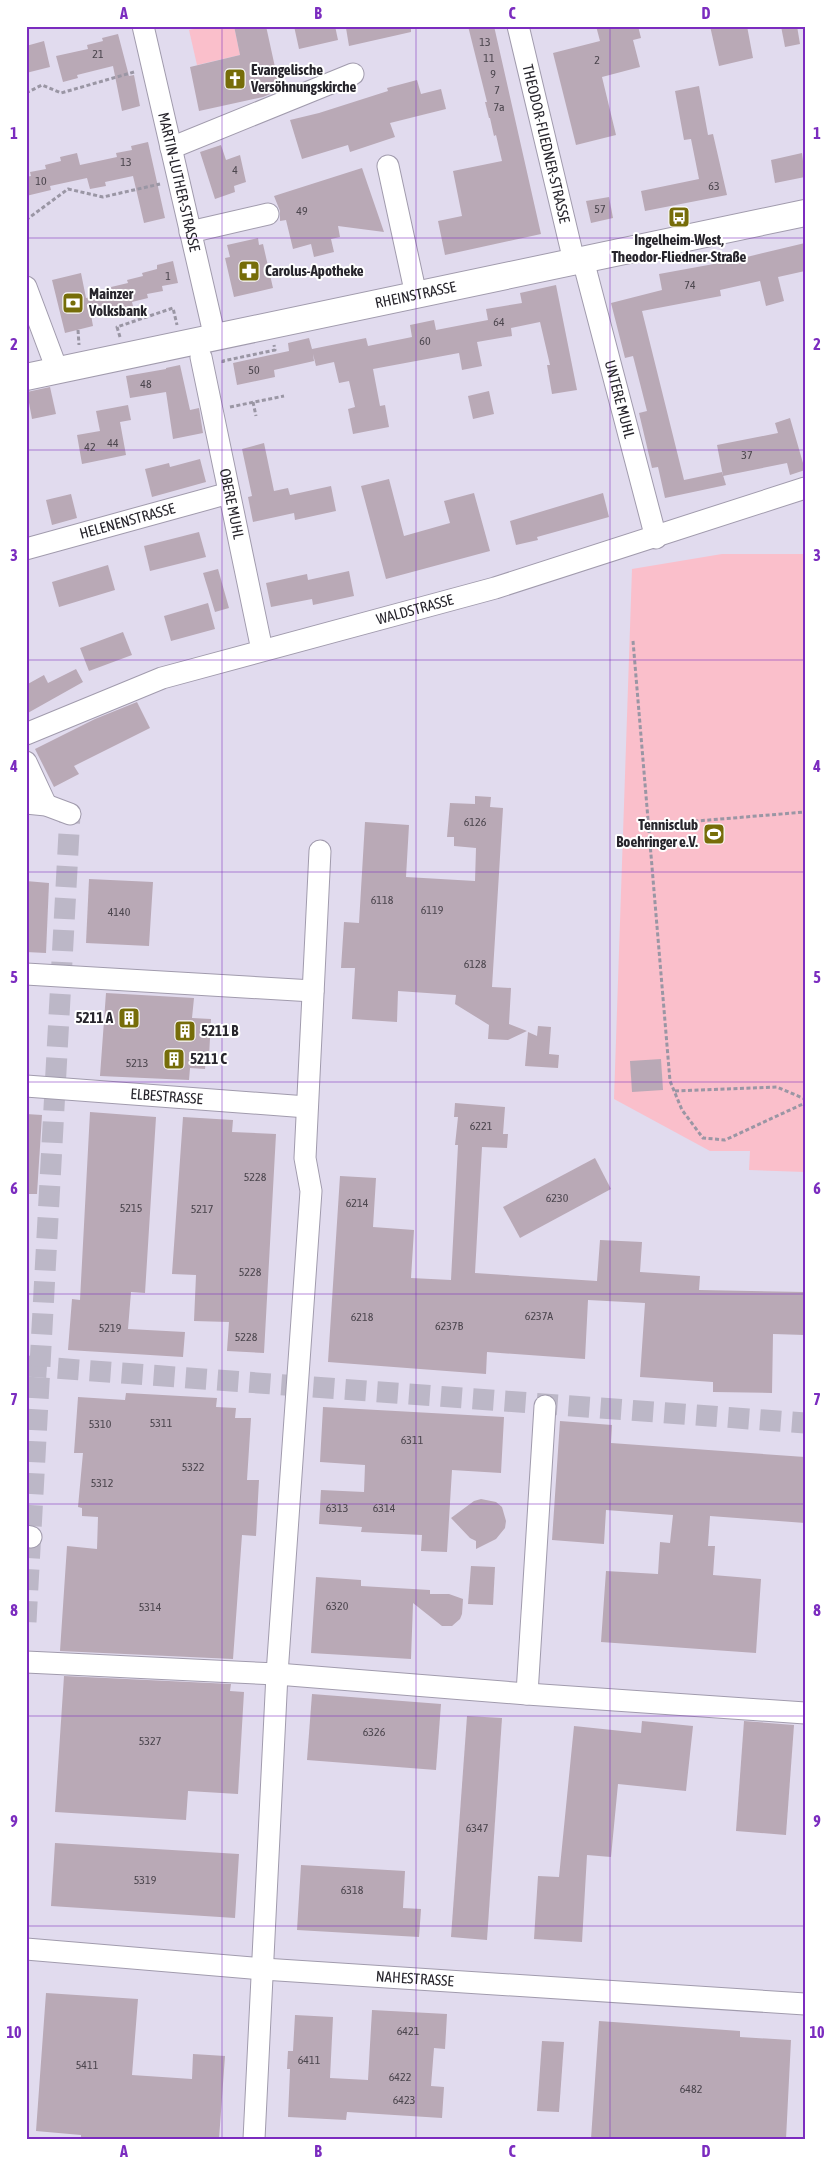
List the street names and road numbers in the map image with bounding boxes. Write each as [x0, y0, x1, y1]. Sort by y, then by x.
street label: THEODOR-FLIEDNER-STRASSE [519, 62, 574, 225]
street label: MARTIN-LUTHER-STRASSE [155, 110, 204, 254]
street label: RHEINSTRASSE [373, 278, 458, 311]
street label: UNTERE MUHL [602, 358, 639, 440]
street label: OBERE MUHL [216, 467, 248, 541]
street label: HELENENSTRASSE [77, 499, 177, 542]
street label: WALDSTRASSE [374, 591, 456, 628]
street label: ELBESTRASSE [130, 1085, 204, 1107]
street label: NAHESTRASSE [375, 1967, 455, 1989]

